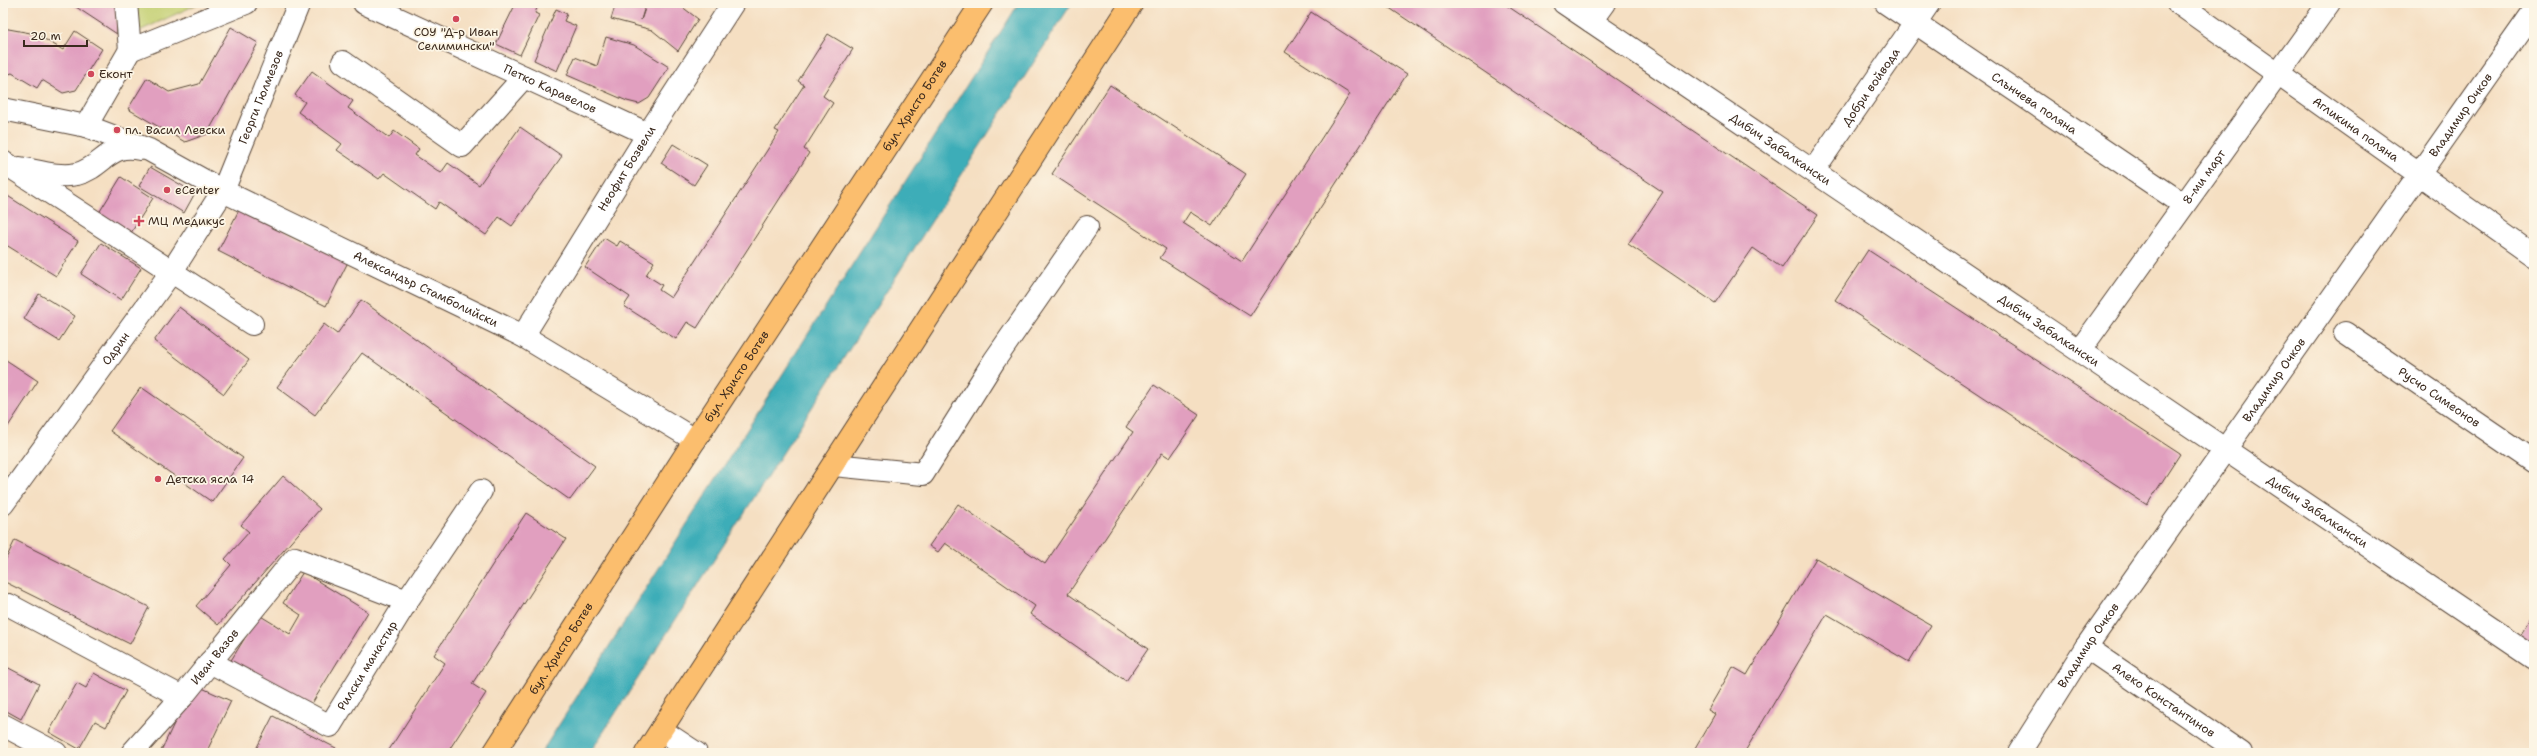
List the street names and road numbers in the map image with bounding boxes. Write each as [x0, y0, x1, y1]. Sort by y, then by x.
street label: Добри войвода [1838, 44, 1904, 129]
street label: Георги Гюлмезов [235, 48, 287, 146]
street label: бул. Христо Ботев [879, 57, 950, 155]
street label: Петко Каравелов [501, 61, 599, 117]
street label: Слънчева поляна [1988, 69, 2081, 138]
street label: Владимир Очков [2425, 70, 2496, 160]
street label: Агликина поляна [2309, 93, 2402, 166]
street label: Дибич Забалкански [1727, 109, 1834, 189]
street label: Неофит Бозвели [594, 122, 659, 214]
street label: 8-ми март [2179, 146, 2230, 208]
street label: Александър Стамболийски [351, 247, 501, 331]
street label: Дибич Забалкански [1995, 291, 2103, 370]
street label: бул. Христо Ботев [701, 328, 773, 425]
street label: Одрин [98, 329, 133, 368]
street label: Владимир Очков [2239, 335, 2309, 425]
street label: Русчо Симеонов [2395, 364, 2483, 431]
street label: Дибич Забалкански [2264, 472, 2371, 552]
street label: бул. Христо Ботев [526, 600, 596, 698]
street label: Владимир Очков [2054, 600, 2123, 691]
street label: Рилски манастир [334, 617, 401, 713]
street label: Иван Вазов [187, 625, 242, 688]
street label: Алеко Константинов [2109, 659, 2218, 741]

